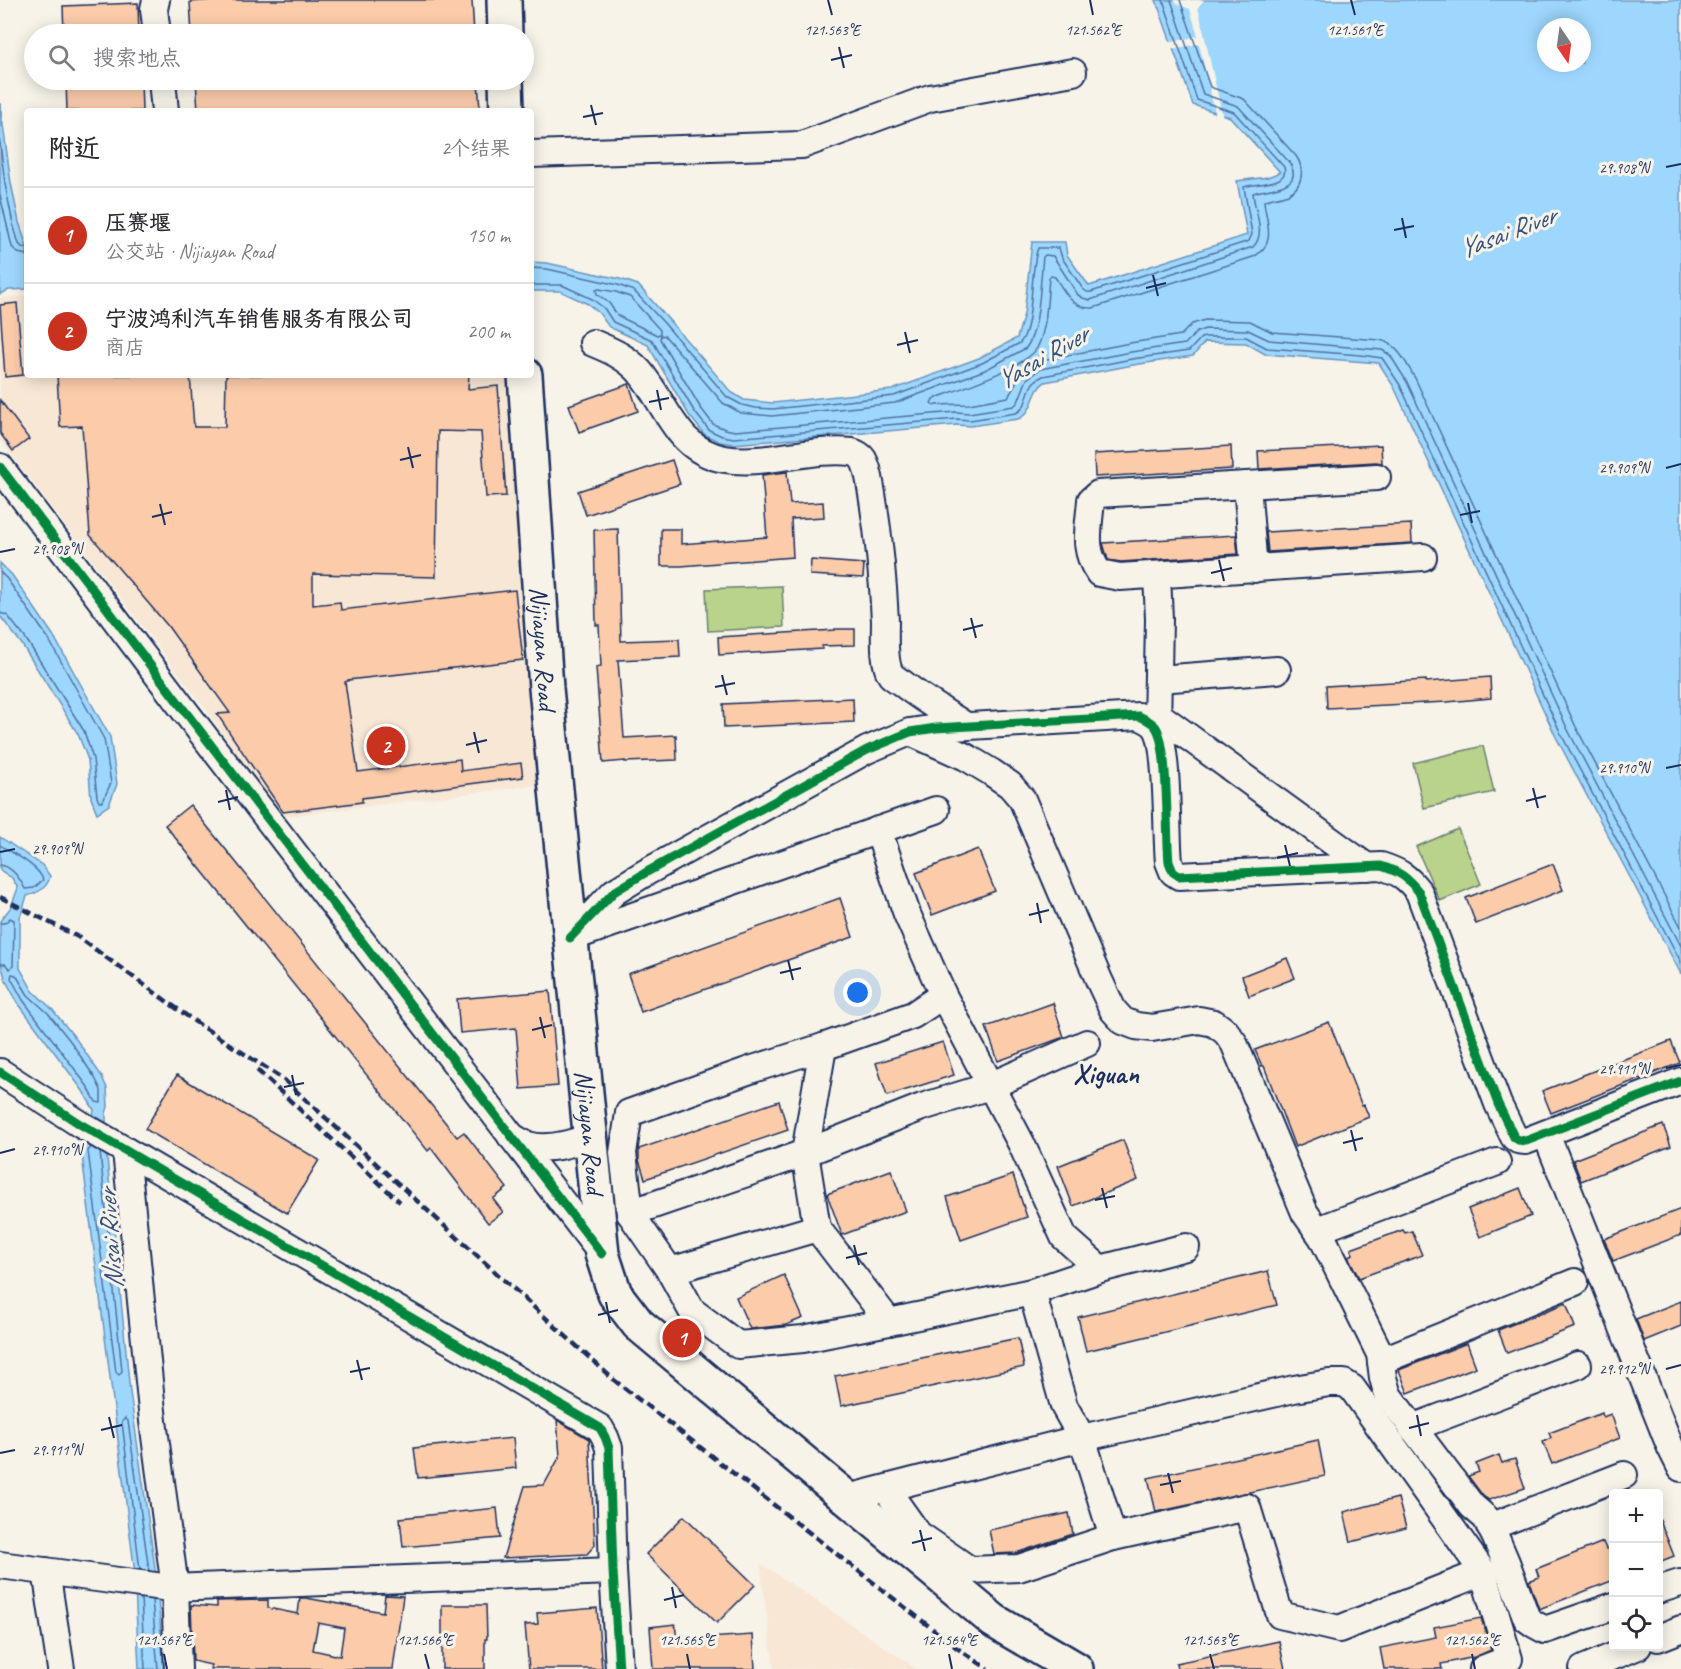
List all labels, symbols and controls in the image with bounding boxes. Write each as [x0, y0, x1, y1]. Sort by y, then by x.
north arrow [1537, 18, 1591, 72]
text: 121.563°E [804, 21, 862, 40]
text: 121.562°E [1065, 21, 1123, 40]
text: 121.561°E [1327, 21, 1385, 40]
search box [24, 24, 534, 90]
icon: search [45, 41, 78, 74]
text: 搜索地点 [93, 44, 181, 72]
text: 附近 [48, 132, 100, 165]
text: 2个结果 [441, 136, 510, 161]
text: 29.908°N [1599, 159, 1652, 178]
water label: Yasai River [1454, 196, 1564, 266]
text: 压赛堰 [105, 209, 171, 237]
text: 1 [63, 223, 72, 248]
text: 150 m [467, 223, 510, 248]
text: 公交站 · Nijiayan Road [105, 239, 274, 264]
text: 宁波鸿利汽车销售服务有限公司 [105, 305, 413, 333]
water label: Yasai River [990, 315, 1098, 397]
text: 2 [63, 319, 72, 344]
text: 200 m [467, 319, 510, 344]
text: 商店 [105, 335, 145, 360]
text: 29.909°N [1599, 459, 1652, 478]
text: 29.908°N [32, 540, 85, 559]
street label: Nijiayan Road [522, 586, 564, 716]
pin: 2 [366, 724, 406, 768]
text: 29.910°N [1599, 759, 1652, 778]
text: 29.909°N [32, 840, 85, 859]
your location [843, 978, 872, 1007]
district label: Xiguan [1073, 1056, 1140, 1091]
text: 29.911°N [1599, 1060, 1652, 1079]
street label: Nijiayan Road [567, 1069, 612, 1199]
text: 29.910°N [32, 1141, 85, 1160]
water label: Nisai River [89, 1184, 130, 1290]
pin: 1 [662, 1316, 702, 1360]
text: 29.912°N [1599, 1360, 1652, 1379]
text: 29.911°N [32, 1441, 85, 1460]
map controls [1609, 1489, 1663, 1651]
button: + [1609, 1489, 1663, 1543]
button: − [1609, 1543, 1663, 1597]
button: locate [1609, 1597, 1663, 1651]
text: 121.567°E [136, 1631, 194, 1650]
text: 121.566°E [397, 1631, 455, 1650]
text: 121.565°E [659, 1631, 717, 1650]
text: 121.564°E [921, 1631, 979, 1650]
text: 121.563°E [1182, 1631, 1240, 1650]
text: 121.562°E [1444, 1631, 1502, 1650]

